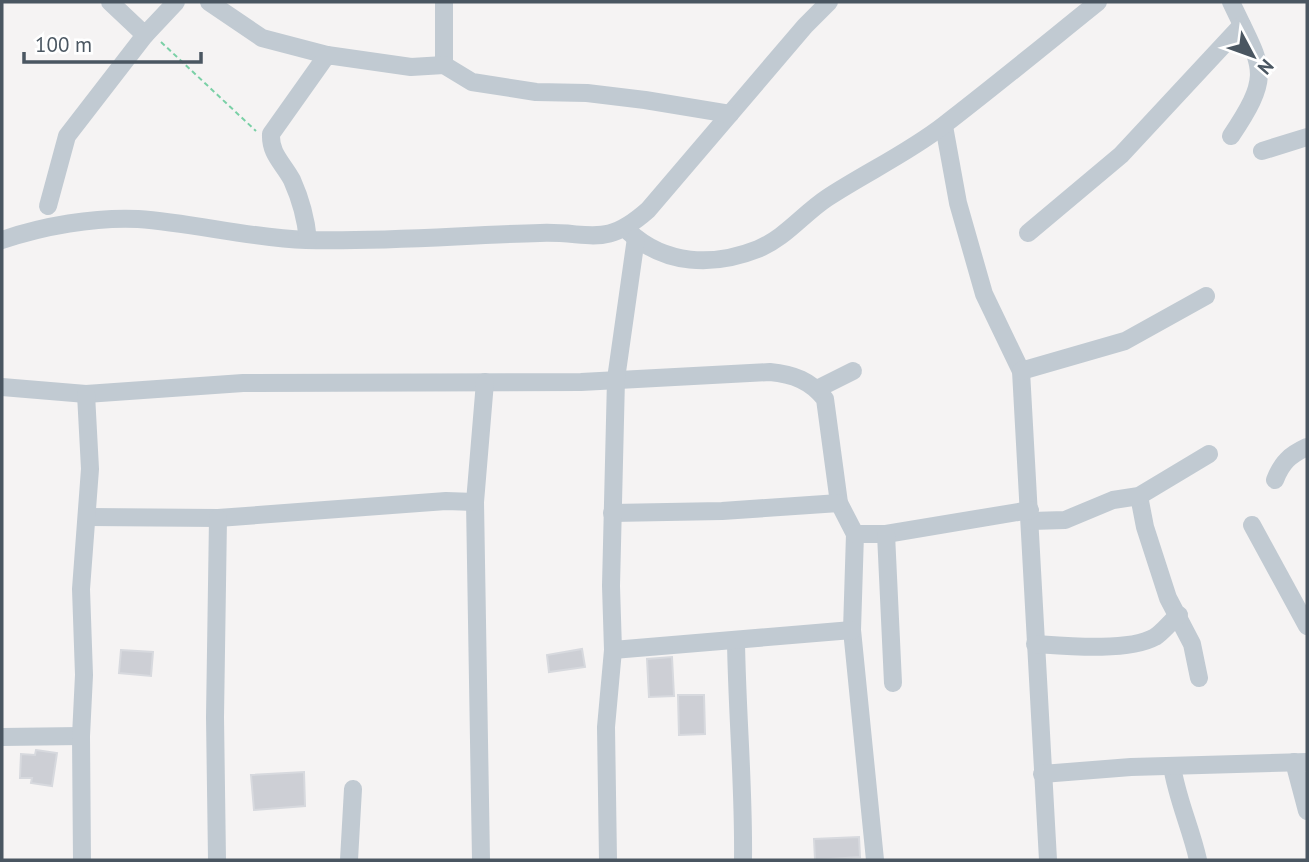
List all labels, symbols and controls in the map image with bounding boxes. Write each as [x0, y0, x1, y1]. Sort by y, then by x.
scale bar [24, 21, 201, 65]
north arrow [1218, 21, 1288, 91]
text: 100 m [35, 31, 92, 58]
text: N [1253, 55, 1279, 80]

